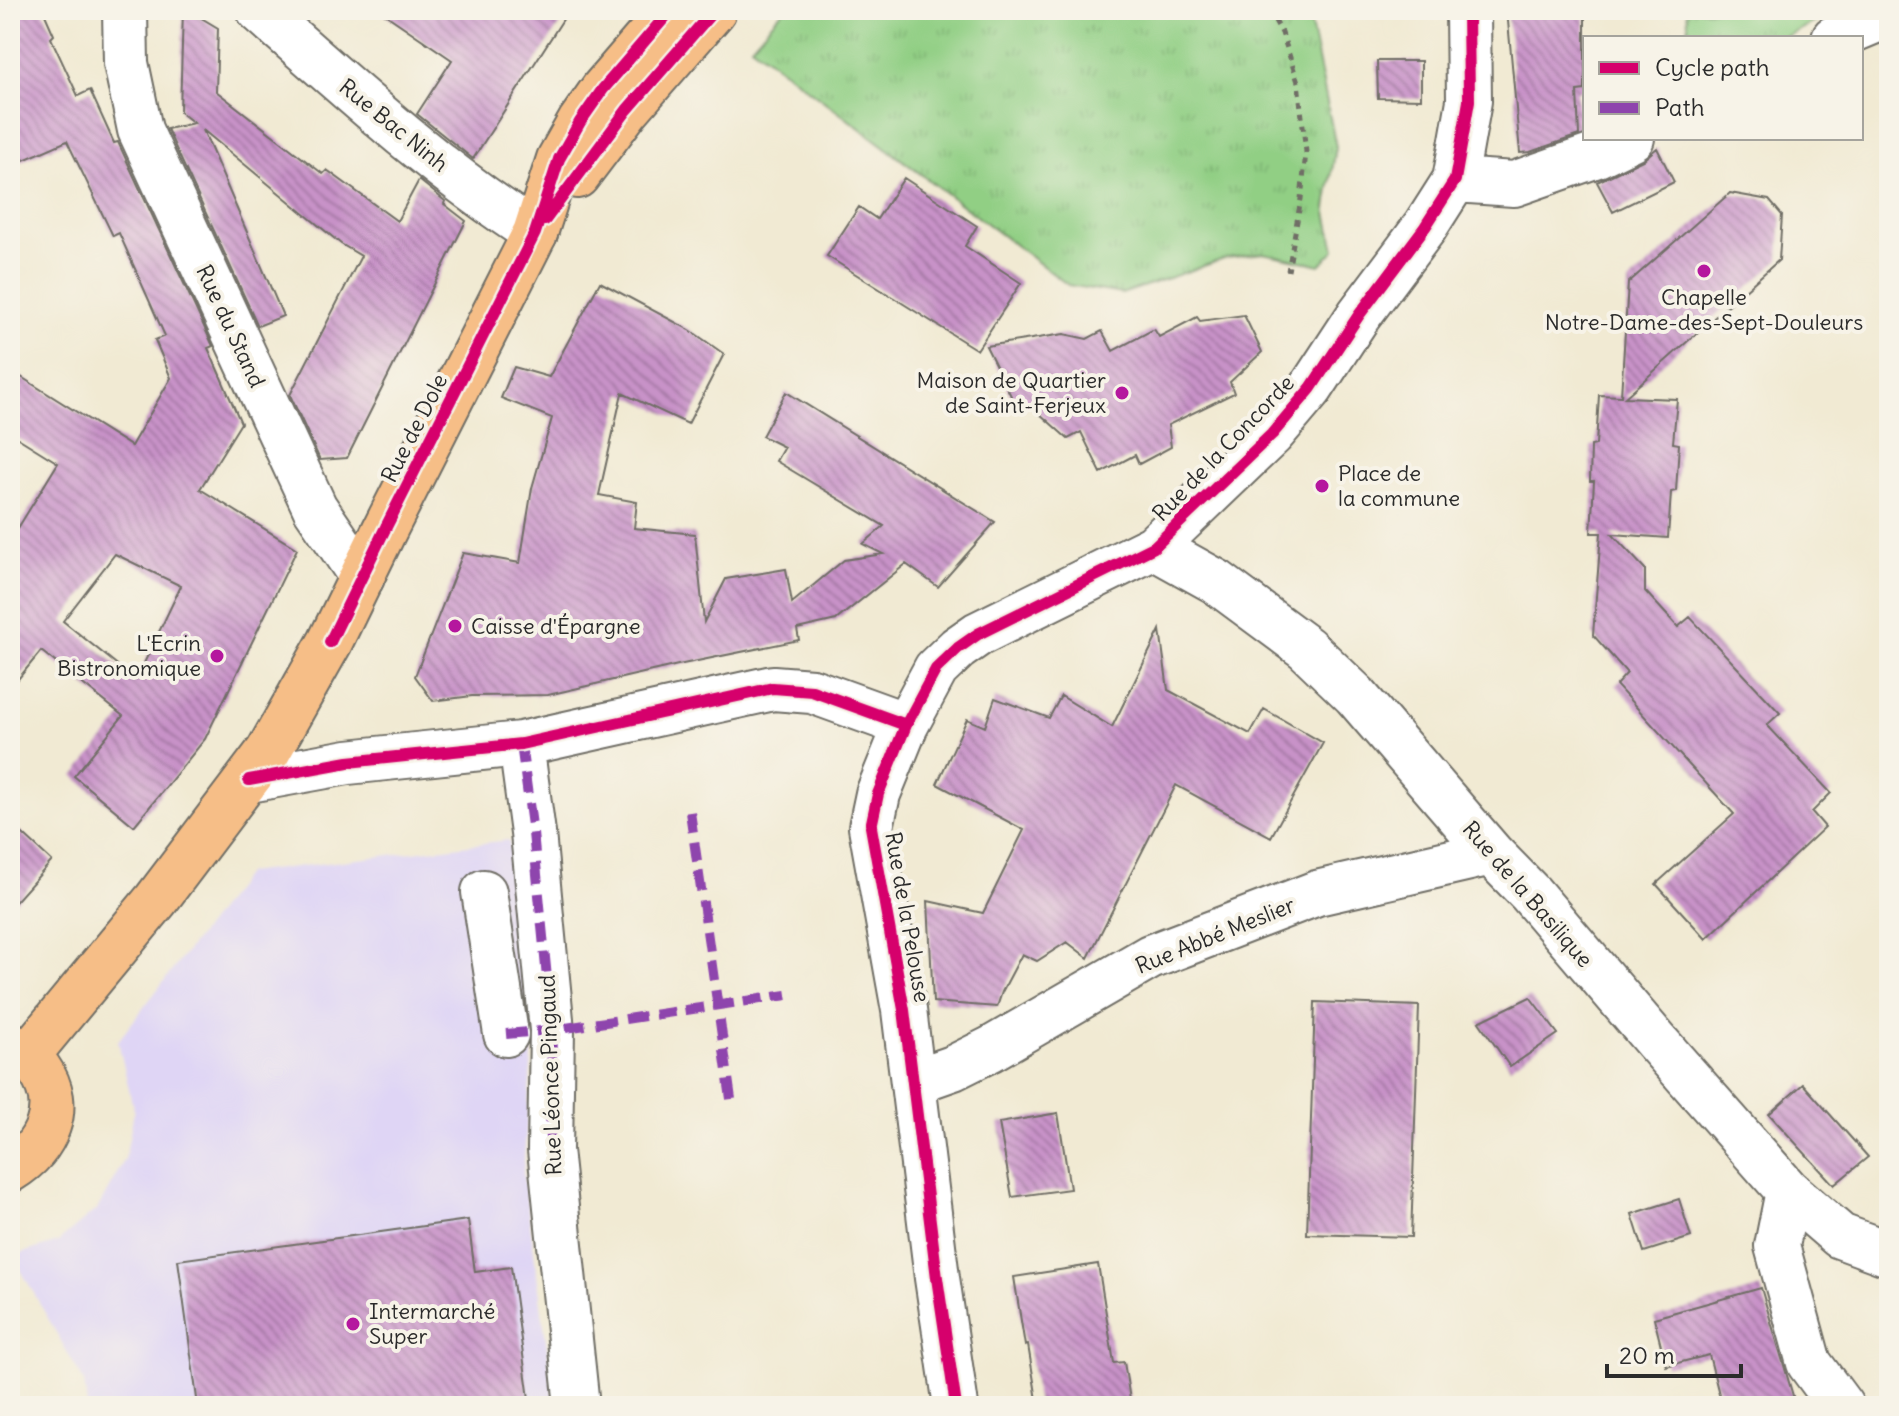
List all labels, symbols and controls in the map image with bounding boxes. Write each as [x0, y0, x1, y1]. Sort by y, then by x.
legend [1583, 36, 1863, 140]
text: Cycle path [1655, 52, 1770, 82]
street label: Rue Bac Ninh [334, 72, 454, 178]
text: Path [1655, 92, 1705, 122]
street label: Rue du Stand [190, 260, 272, 392]
marker: Chapelle Notre-Dame-des-Sept-Douleurs [1695, 262, 1713, 280]
place label: Chapelle Notre-Dame-des-Sept-Douleurs [1545, 283, 1863, 336]
place label: Maison de Quartier de Saint-Ferjeux [916, 366, 1106, 419]
street label: Rue de Dole [375, 369, 453, 487]
street label: Rue de la Concorde [1146, 369, 1300, 527]
marker: Maison de Quartier de Saint-Ferjeux [1113, 384, 1131, 402]
place label: Place de la commune [1338, 459, 1460, 512]
marker: Place de la commune [1313, 477, 1331, 495]
place label: Caisse d'Épargne [471, 612, 641, 640]
marker: Caisse d'Épargne [446, 617, 464, 635]
place label: L'Ecrin Bistronomique [57, 629, 201, 682]
marker: L'Ecrin Bistronomique [208, 647, 226, 665]
street label: Rue de la Basilique [1457, 815, 1599, 973]
street label: Rue de la Pelouse [879, 830, 937, 1004]
street label: Rue Abbé Meslier [1131, 890, 1299, 980]
street label: Rue Léonce Pingaud [532, 974, 568, 1176]
place label: Intermarché Super [369, 1297, 495, 1350]
marker: Intermarché Super [344, 1315, 362, 1333]
scale bar [1607, 1328, 1741, 1378]
text: 20 m [1619, 1340, 1675, 1370]

